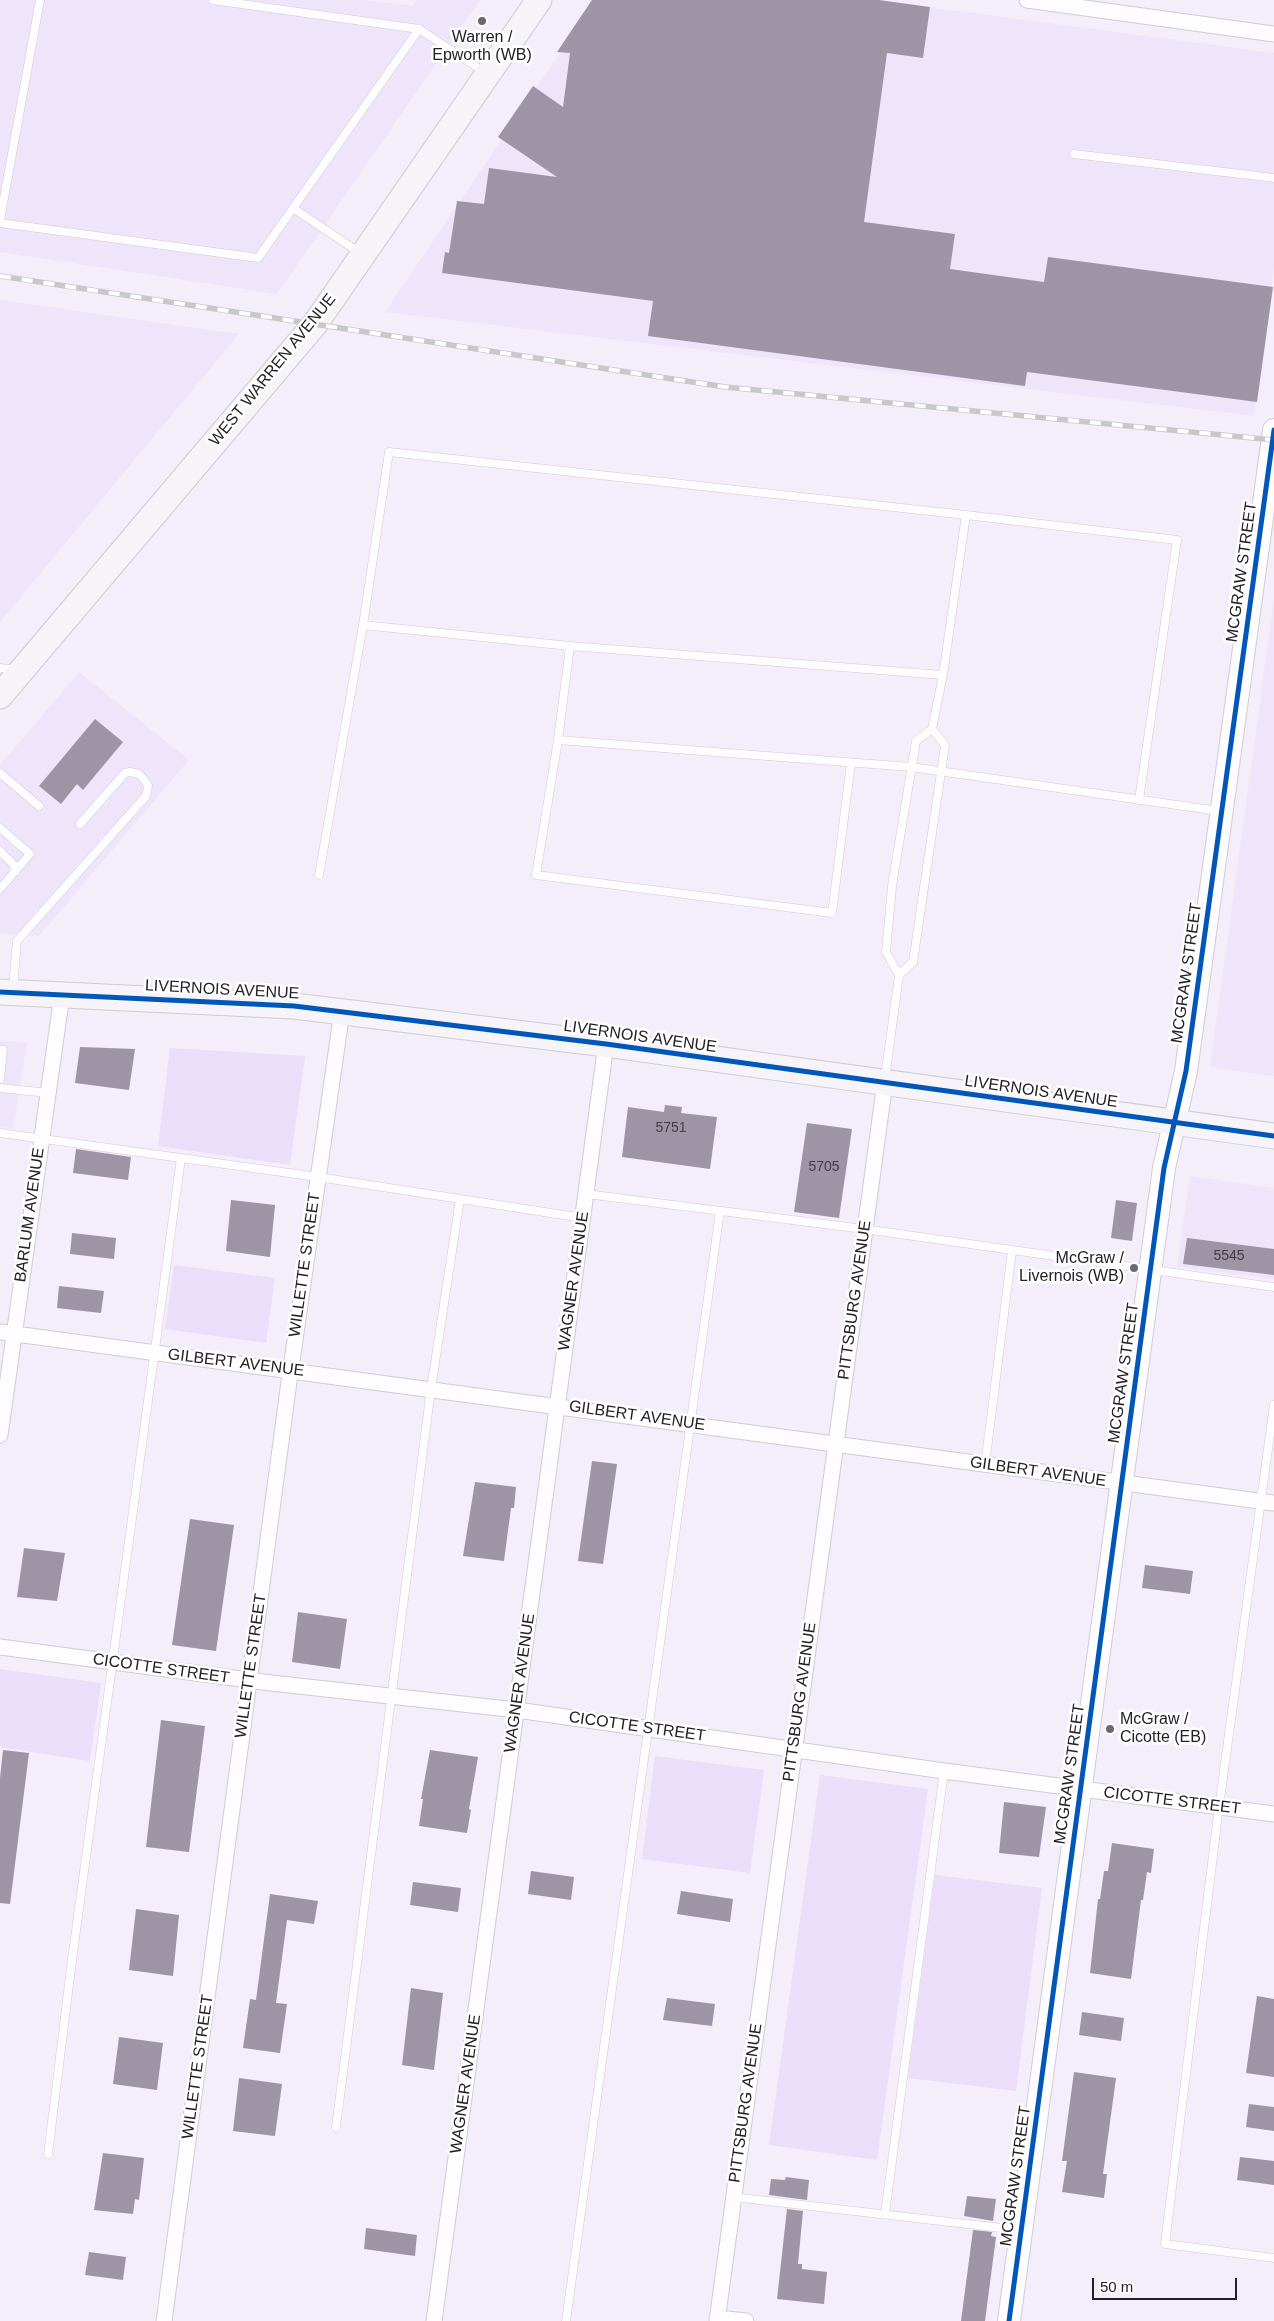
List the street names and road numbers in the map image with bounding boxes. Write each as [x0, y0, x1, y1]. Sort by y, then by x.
street label: WEST WARREN AVENUE [206, 290, 340, 450]
street label: MCGRAW STREET [1223, 501, 1261, 643]
street label: MCGRAW STREET [1168, 902, 1206, 1044]
street label: LIVERNOIS AVENUE [144, 976, 300, 1004]
street label: LIVERNOIS AVENUE [562, 1017, 718, 1057]
street label: LIVERNOIS AVENUE [963, 1072, 1119, 1112]
street label: BARLUM AVENUE [11, 1146, 49, 1284]
street label: WILLETTE STREET [285, 1191, 325, 1339]
street label: WAGNER AVENUE [555, 1210, 593, 1352]
street label: PITTSBURG AVENUE [834, 1219, 876, 1381]
street label: MCGRAW STREET [1105, 1302, 1143, 1444]
street label: GILBERT AVENUE [167, 1345, 305, 1381]
street label: GILBERT AVENUE [568, 1397, 706, 1435]
street label: GILBERT AVENUE [969, 1453, 1107, 1491]
street label: WILLETTE STREET [231, 1592, 271, 1740]
street label: WAGNER AVENUE [501, 1612, 539, 1754]
street label: PITTSBURG AVENUE [779, 1621, 821, 1783]
street label: CICOTTE STREET [91, 1650, 231, 1688]
street label: MCGRAW STREET [1051, 1703, 1089, 1845]
street label: CICOTTE STREET [567, 1708, 707, 1746]
street label: CICOTTE STREET [1102, 1783, 1242, 1819]
street label: WILLETTE STREET [178, 1993, 218, 2141]
street label: WAGNER AVENUE [447, 2013, 485, 2155]
street label: PITTSBURG AVENUE [725, 2022, 767, 2184]
street label: MCGRAW STREET [997, 2105, 1035, 2247]

